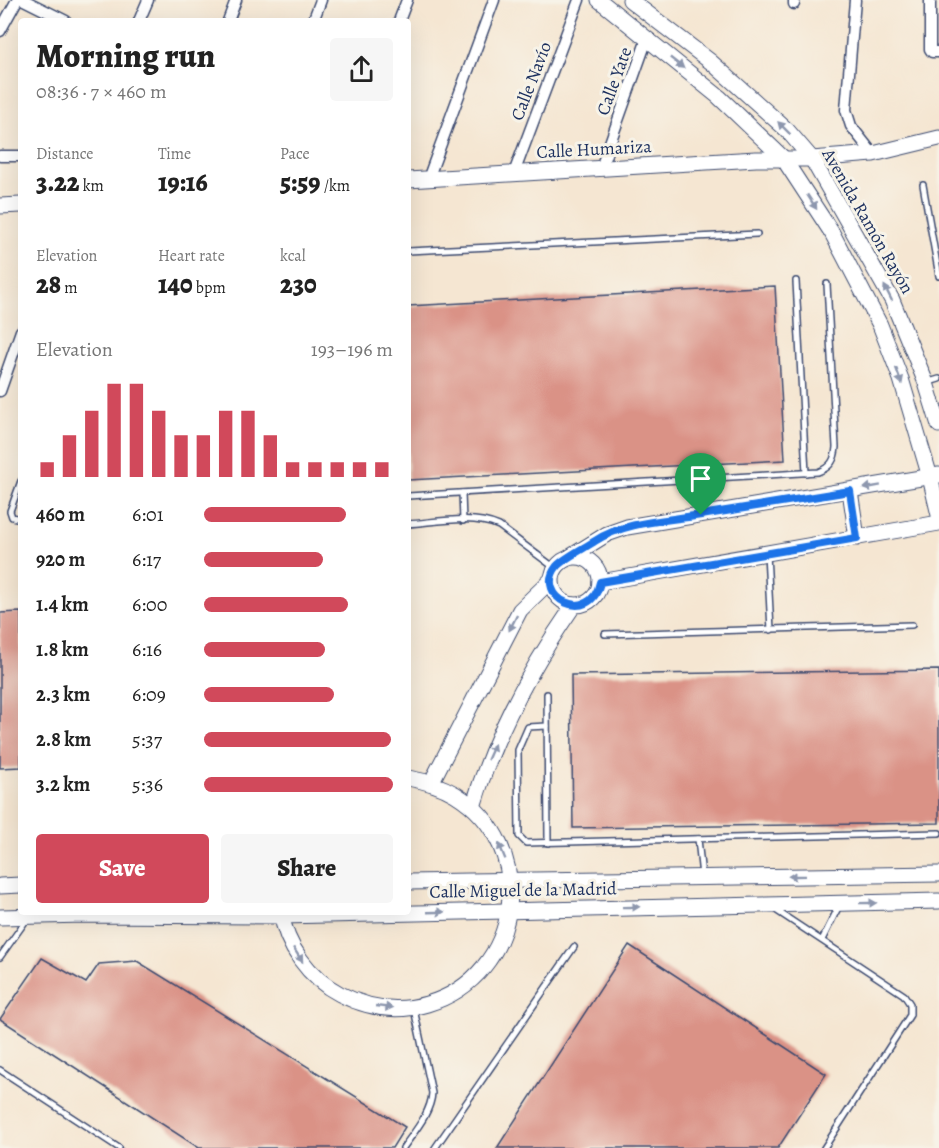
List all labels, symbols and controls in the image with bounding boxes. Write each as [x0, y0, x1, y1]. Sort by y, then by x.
text: Morning run [36, 33, 215, 78]
button: share [330, 38, 393, 101]
street label: Calle Navío [505, 38, 557, 124]
street label: Calle Yate [591, 43, 637, 119]
one-way arrow [670, 56, 685, 68]
text: 08:36 · 7 × 460 m [36, 78, 167, 105]
one-way arrow [778, 122, 792, 136]
street label: Calle Humariza [536, 134, 653, 164]
text: Distance [36, 143, 93, 165]
text: Time [158, 143, 191, 165]
text: Pace [280, 143, 310, 165]
street label: Avenida Ramón Rayón [816, 143, 919, 298]
text: 3.22 [36, 165, 79, 200]
text: 19:16 [158, 165, 208, 200]
text: 5:59 [280, 165, 320, 200]
text: km [79, 175, 104, 197]
text: /km [320, 175, 350, 197]
one-way arrow [806, 194, 817, 210]
text: Elevation [36, 245, 97, 267]
text: Heart rate [158, 245, 225, 267]
text: kcal [280, 245, 306, 267]
text: 28 [36, 267, 61, 302]
text: 140 [158, 267, 193, 302]
text: 230 [280, 267, 317, 302]
text: m [61, 277, 78, 299]
text: bpm [193, 277, 226, 299]
one-way arrow [883, 284, 893, 301]
text: Elevation [36, 336, 113, 363]
text: 193–196 m [311, 336, 393, 363]
one-way arrow [895, 367, 905, 385]
pin [675, 453, 726, 515]
icon: arrive [684, 462, 717, 495]
one-way arrow [863, 483, 882, 492]
text: 460 m [36, 501, 85, 528]
text: 6:01 [132, 501, 164, 528]
text: 920 m [36, 546, 85, 573]
text: 6:17 [132, 546, 161, 573]
text: 1.4 km [36, 591, 89, 618]
text: 6:00 [132, 591, 167, 618]
one-way arrow [509, 615, 518, 632]
text: 1.8 km [36, 636, 89, 663]
text: 6:16 [132, 636, 162, 663]
text: 2.3 km [36, 681, 90, 708]
text: 6:09 [132, 681, 166, 708]
text: 2.8 km [36, 726, 91, 753]
text: 5:37 [132, 726, 162, 753]
one-way arrow [487, 743, 496, 760]
text: 3.2 km [36, 771, 90, 798]
text: 5:36 [132, 771, 163, 798]
button: Save [36, 834, 209, 903]
button: Share [221, 834, 393, 903]
one-way arrow [496, 841, 506, 859]
one-way arrow [787, 871, 806, 881]
street label: Calle Miguel de la Madrid [429, 876, 617, 904]
one-way arrow [859, 898, 878, 907]
one-way arrow [622, 902, 641, 912]
one-way arrow [427, 907, 446, 916]
one-way arrow [292, 946, 304, 962]
one-way arrow [374, 1002, 393, 1012]

